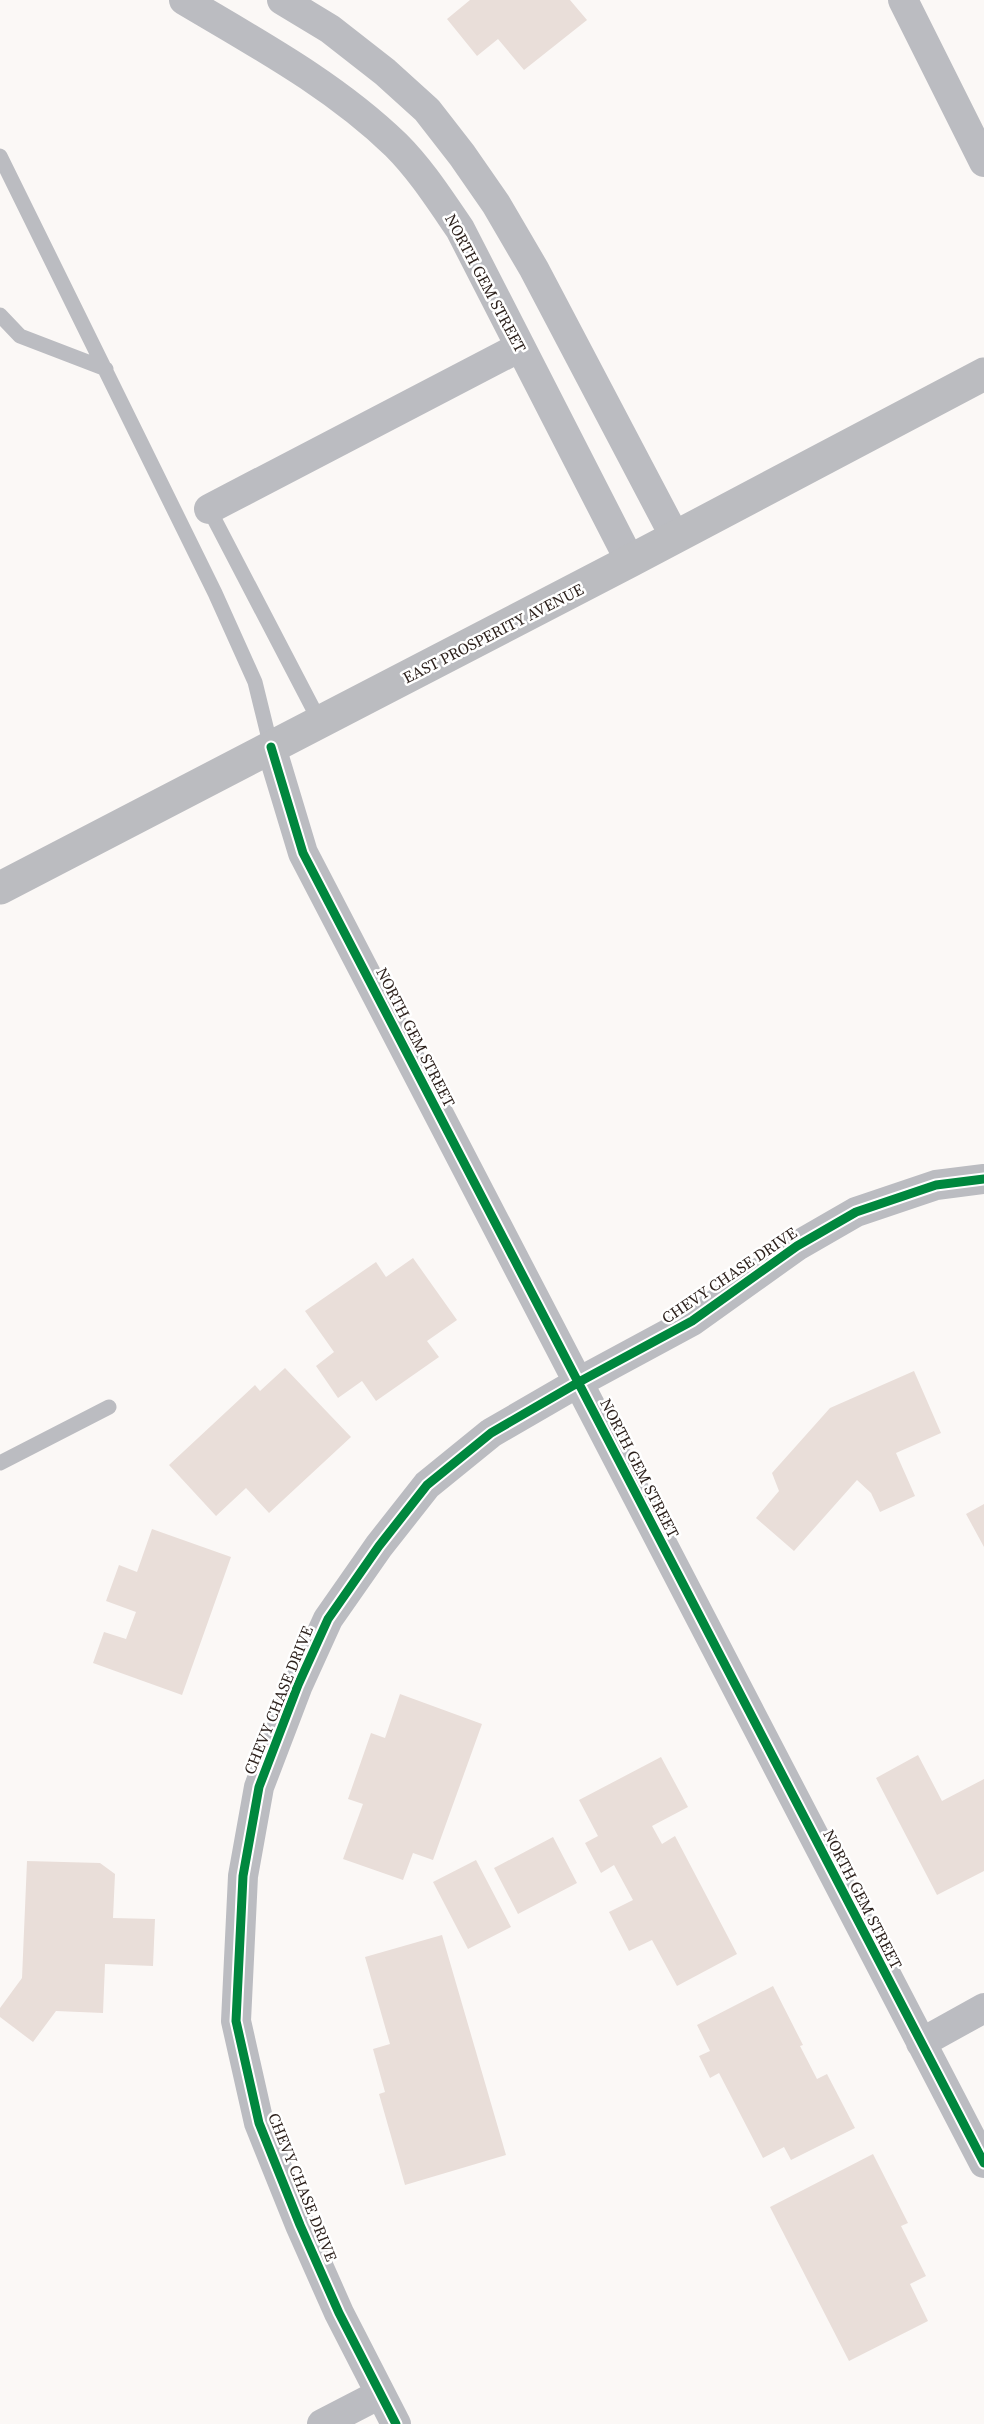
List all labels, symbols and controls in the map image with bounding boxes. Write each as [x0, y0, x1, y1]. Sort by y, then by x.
street label: NORTH GEM STREET [440, 210, 532, 356]
street label: EAST PROSPERITY AVENUE [399, 578, 587, 688]
street label: NORTH GEM STREET [371, 963, 461, 1111]
street label: CHEVY CHASE DRIVE [657, 1221, 801, 1328]
street label: NORTH GEM STREET [595, 1394, 685, 1542]
street label: CHEVY CHASE DRIVE [238, 1622, 318, 1778]
street label: NORTH GEM STREET [818, 1825, 908, 1973]
street label: CHEVY CHASE DRIVE [263, 2109, 343, 2265]

